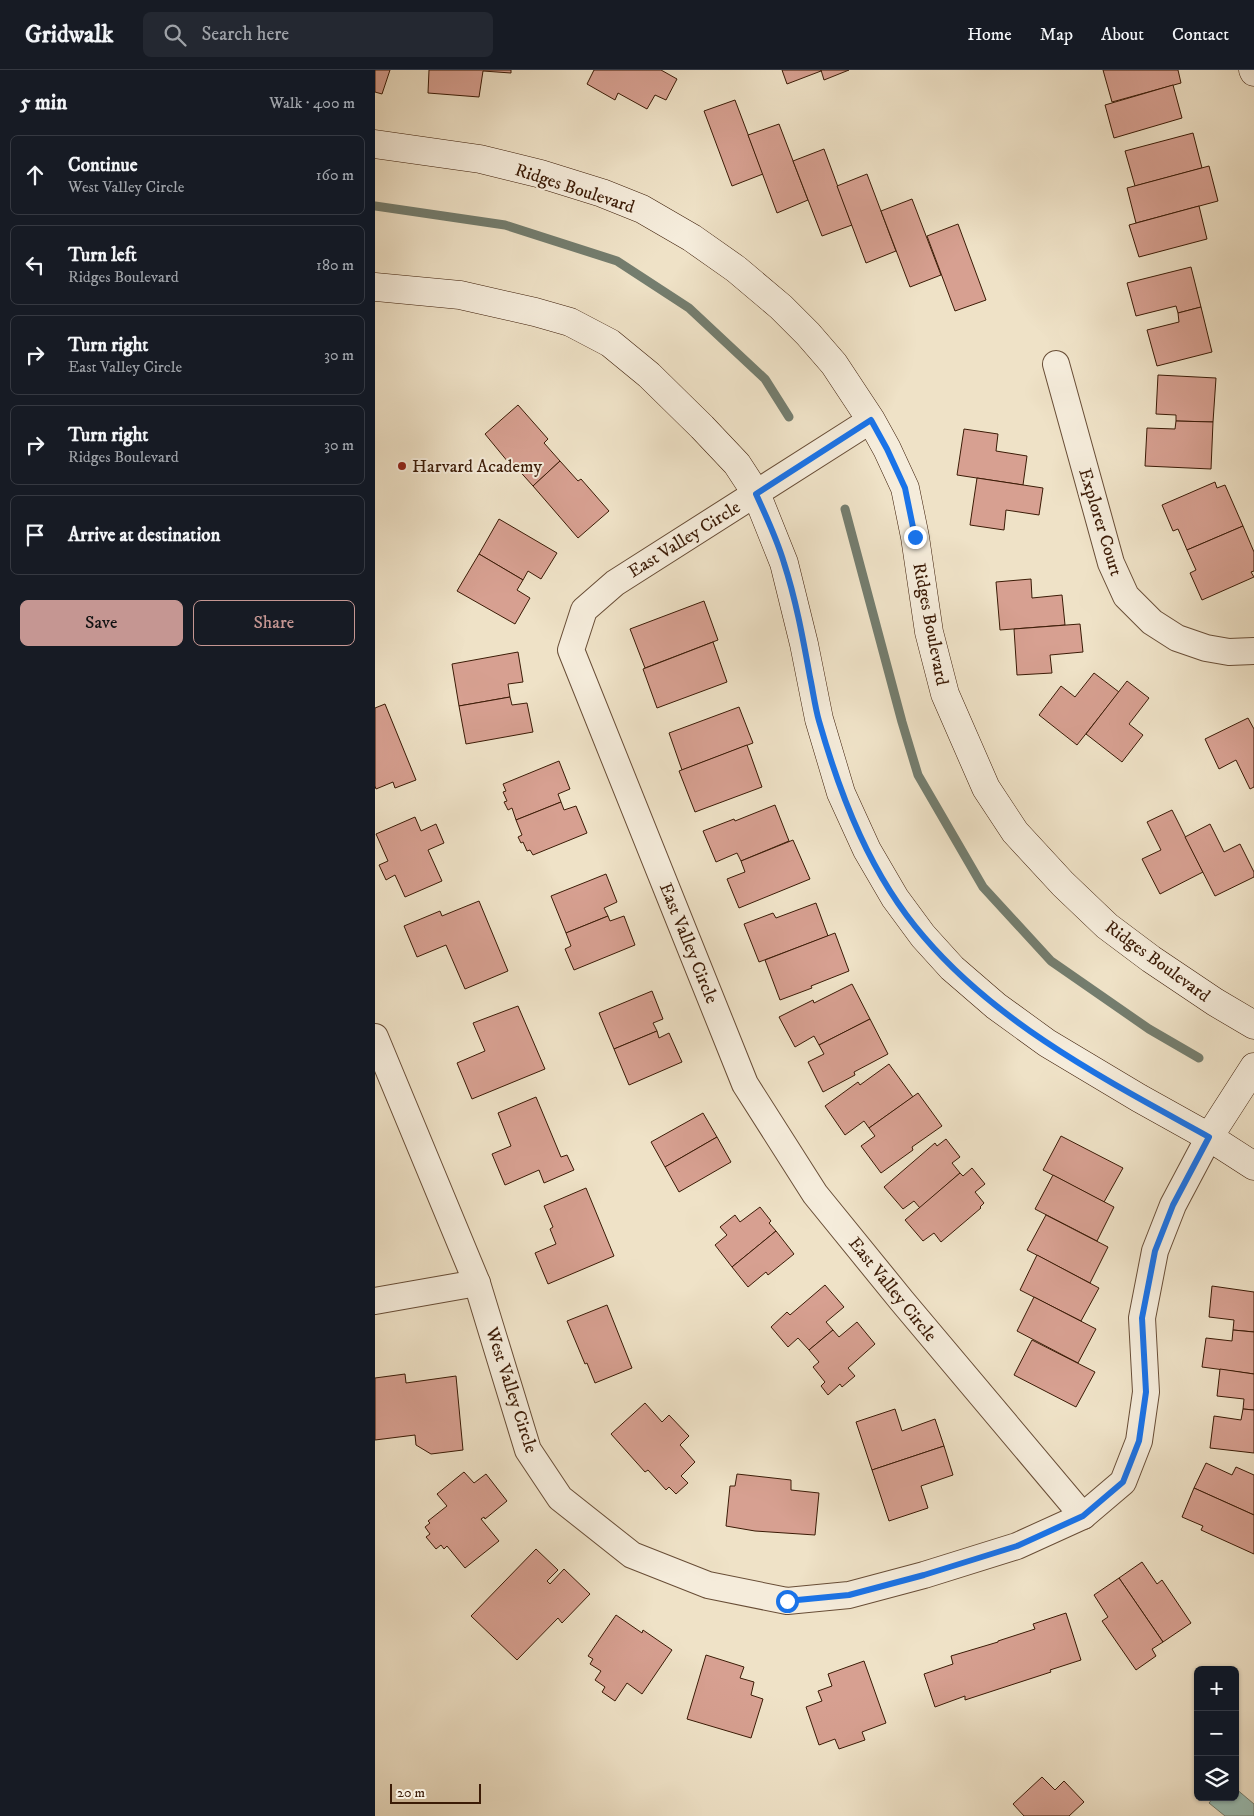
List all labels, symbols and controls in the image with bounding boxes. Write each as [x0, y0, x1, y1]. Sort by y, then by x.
search box [143, 12, 493, 57]
text: Gridwalk [25, 20, 113, 50]
icon: search [161, 21, 189, 49]
text: Search here [201, 23, 289, 46]
text: Home [967, 24, 1012, 46]
text: Map [1040, 24, 1073, 46]
text: About [1101, 24, 1144, 46]
text: Contact [1172, 24, 1229, 46]
text: 5 min [20, 90, 67, 116]
text: Walk · 400 m [269, 93, 355, 113]
text: Continue [68, 154, 138, 177]
street label: Ridges Boulevard [512, 159, 637, 219]
icon: ahead [21, 161, 49, 189]
text: 160 m [316, 165, 354, 185]
text: West Valley Circle [68, 177, 184, 197]
text: Turn left [68, 244, 137, 267]
icon: left [21, 251, 49, 279]
text: 180 m [316, 255, 354, 275]
text: Ridges Boulevard [68, 267, 179, 287]
text: Turn right [68, 334, 148, 357]
icon: right [21, 341, 49, 369]
text: 30 m [324, 345, 354, 365]
text: East Valley Circle [68, 357, 182, 377]
text: Turn right [68, 424, 148, 447]
icon: right [21, 431, 49, 459]
text: 30 m [324, 435, 354, 455]
text: Ridges Boulevard [68, 447, 179, 467]
place label: Harvard Academy [412, 456, 542, 478]
marker: Harvard Academy [396, 460, 408, 472]
street label: Explorer Court [1073, 466, 1127, 579]
street label: East Valley Circle [624, 497, 745, 583]
icon: arrive [21, 521, 49, 549]
text: Arrive at destination [68, 524, 220, 547]
route end [904, 526, 927, 549]
street label: Ridges Boulevard [907, 561, 953, 687]
button: Save [20, 600, 183, 646]
button: Share [193, 600, 355, 646]
street label: East Valley Circle [654, 880, 722, 1007]
street label: Ridges Boulevard [1101, 916, 1214, 1007]
street label: East Valley Circle [843, 1233, 941, 1346]
street label: West Valley Circle [480, 1324, 542, 1456]
route start [776, 1590, 799, 1613]
map controls [1194, 1666, 1239, 1801]
button: + [1194, 1666, 1239, 1711]
button: − [1194, 1711, 1239, 1756]
button: layers [1194, 1756, 1239, 1801]
scale bar [390, 1781, 481, 1804]
text: 20 m [397, 1784, 425, 1802]

